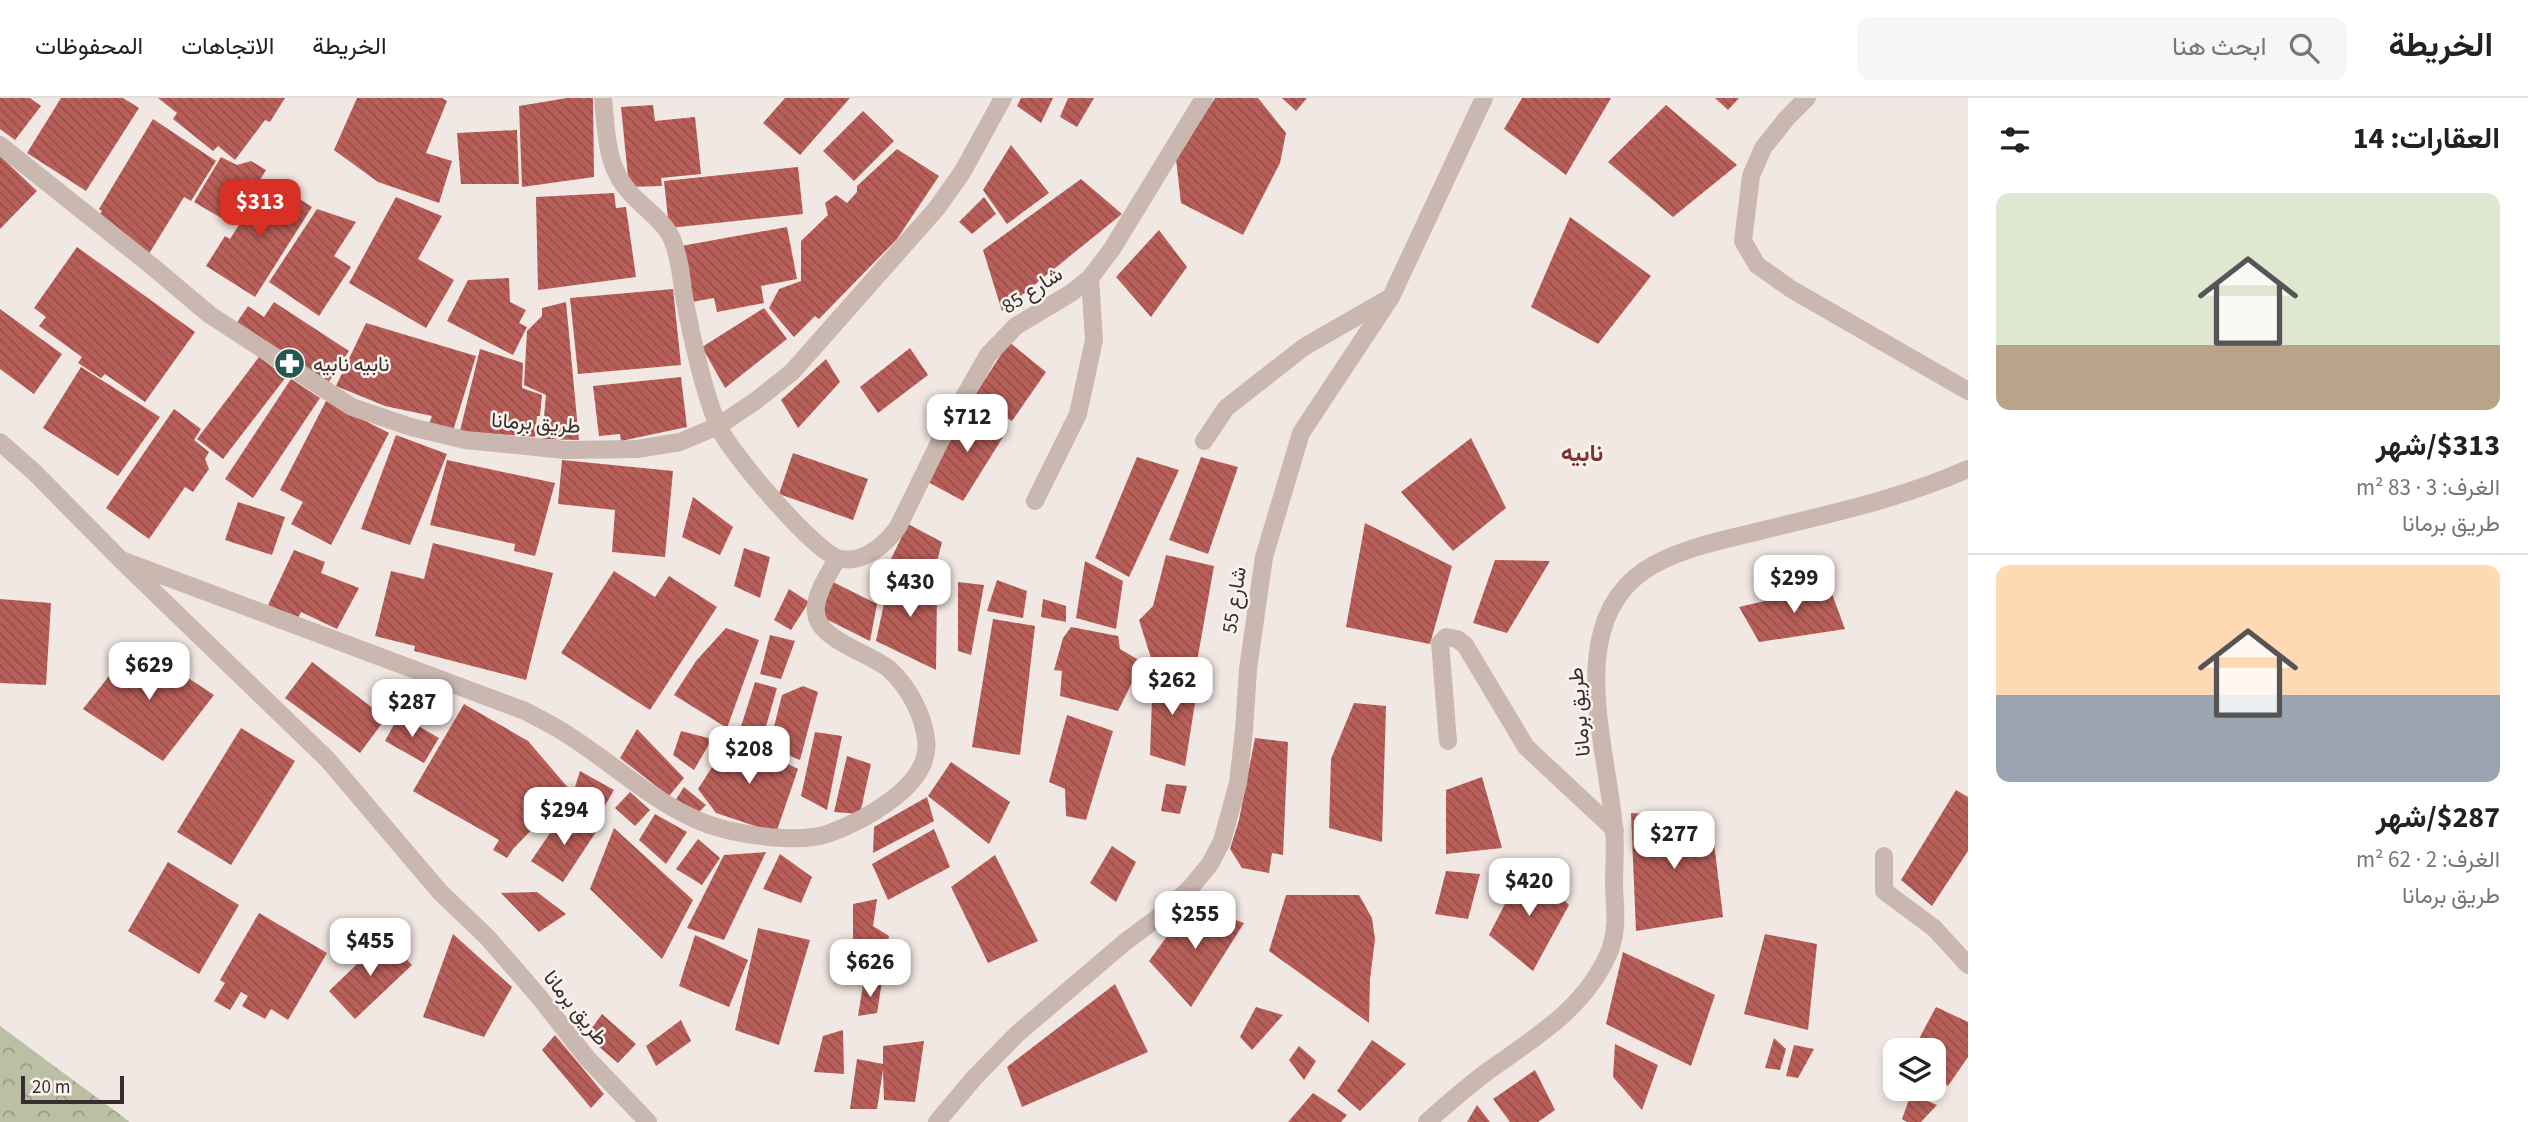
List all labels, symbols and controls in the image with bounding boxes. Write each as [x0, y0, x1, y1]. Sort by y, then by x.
search box [1857, 17, 2347, 80]
text: الخريطة [2389, 22, 2493, 69]
text: ابحث هنا [2172, 28, 2267, 65]
text: المحفوظات [35, 29, 143, 64]
text: الاتجاهات [181, 29, 274, 64]
text: الخريطة [312, 29, 387, 64]
icon: search [2285, 29, 2323, 67]
text: العقارات: 14 [2353, 117, 2500, 160]
icon: filters [1996, 121, 2034, 159]
pin: $313 [219, 180, 301, 239]
text: $313 [236, 185, 284, 218]
icon: home [2185, 238, 2311, 364]
street label: شارع 85 [996, 259, 1068, 321]
pharmacy icon: نابيه نابيه [273, 347, 307, 381]
place label: نابيه نابيه [313, 349, 390, 379]
pin: $712 [926, 394, 1008, 454]
text: $712 [943, 400, 991, 433]
street label: طريق برمانا [490, 405, 582, 441]
text: $313/شهر [2376, 424, 2500, 467]
district label: نابيه [1561, 436, 1603, 471]
text: الغرف: 3 · 83 m² [2356, 471, 2500, 504]
text: طريق برمانا [2402, 507, 2500, 540]
pin: $299 [1753, 556, 1835, 615]
pin: $430 [869, 560, 951, 619]
text: $299 [1770, 561, 1818, 594]
street label: شارع 55 [1214, 564, 1254, 636]
text: $430 [886, 565, 934, 598]
icon: home [2185, 610, 2311, 736]
pin: $629 [108, 642, 190, 702]
text: $629 [125, 648, 173, 681]
pin: $262 [1131, 658, 1213, 717]
text: $262 [1148, 663, 1196, 696]
street label: طريق برمانا [1560, 666, 1598, 758]
pin: $287 [371, 680, 453, 739]
text: $287 [388, 685, 436, 718]
pin: $208 [708, 726, 790, 786]
text: $208 [725, 732, 773, 765]
pin: $294 [523, 788, 605, 847]
text: $294 [540, 793, 588, 826]
text: $287/شهر [2376, 796, 2500, 839]
pin: $277 [1633, 812, 1715, 871]
text: $277 [1650, 817, 1698, 850]
text: الغرف: 2 · 62 m² [2356, 843, 2500, 876]
pin: $420 [1488, 858, 1570, 918]
text: $420 [1505, 864, 1553, 897]
text: طريق برمانا [2402, 879, 2500, 912]
pin: $255 [1154, 892, 1236, 951]
text: $255 [1171, 897, 1219, 930]
pin: $455 [329, 918, 411, 978]
text: $455 [346, 924, 394, 957]
pin: $626 [829, 940, 911, 999]
text: $626 [846, 945, 894, 978]
street label: طريق برمانا [536, 964, 616, 1052]
map controls [1883, 1038, 1946, 1101]
button: layers [1883, 1038, 1946, 1101]
scale bar [21, 1073, 124, 1105]
text: 20 m [32, 1074, 70, 1101]

